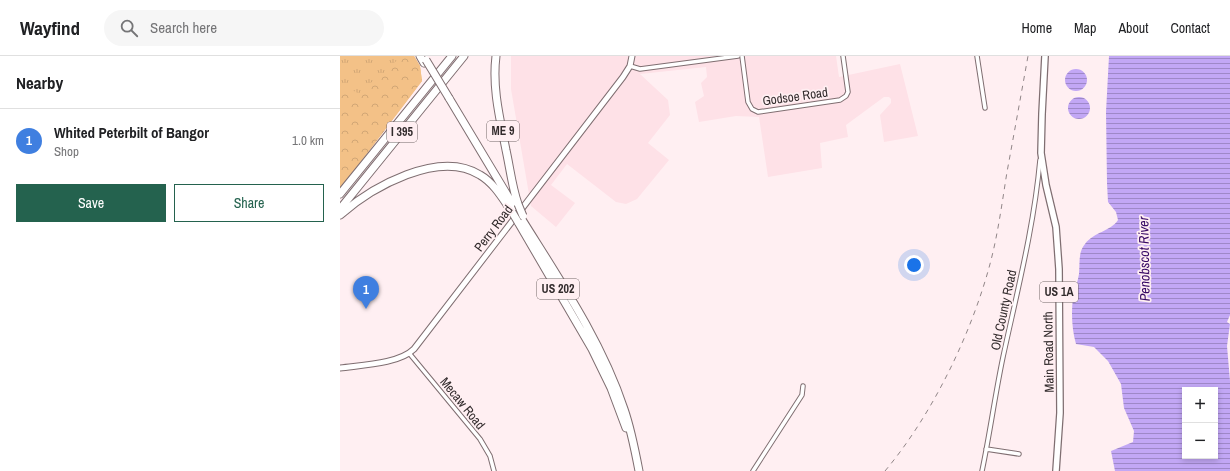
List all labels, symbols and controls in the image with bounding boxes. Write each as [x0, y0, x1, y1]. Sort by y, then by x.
search box [104, 10, 384, 46]
text: Wayfind [20, 15, 80, 41]
icon: search [118, 17, 140, 39]
text: Search here [150, 17, 217, 38]
text: Home [1021, 19, 1052, 37]
text: Map [1074, 19, 1096, 37]
text: About [1118, 19, 1148, 37]
text: Contact [1170, 19, 1210, 37]
text: Nearby [16, 71, 63, 94]
street label: Godsoe Road [761, 83, 829, 109]
road number: ME 9 [487, 121, 519, 141]
text: Whited Peterbilt of Bangor [54, 122, 209, 143]
road number: I 395 [387, 122, 417, 142]
text: 1 [26, 132, 32, 149]
text: 1.0 km [292, 132, 324, 149]
text: Shop [54, 143, 79, 160]
button: Save [16, 184, 166, 222]
button: Share [174, 184, 324, 222]
street label: Perry Road [470, 202, 516, 255]
water label: Penobscot River [1134, 215, 1154, 302]
your location [904, 255, 924, 275]
street label: Old County Road [987, 268, 1020, 352]
pin: 1 [353, 276, 379, 309]
road number: US 202 [537, 279, 579, 299]
road number: US 1A [1040, 282, 1078, 302]
street label: Main Road North [1039, 311, 1058, 393]
street label: Mecaw Road [436, 374, 489, 433]
map controls [1182, 387, 1218, 459]
button: + [1182, 387, 1218, 423]
button: − [1182, 423, 1218, 459]

